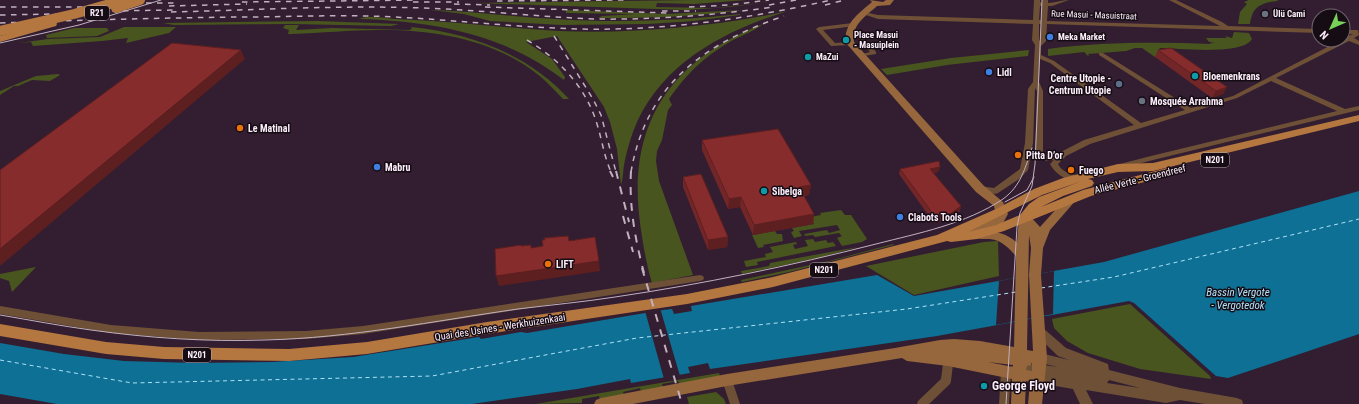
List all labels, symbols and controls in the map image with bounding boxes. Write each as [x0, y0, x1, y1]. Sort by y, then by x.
road number: R21 [85, 6, 109, 20]
north arrow [1311, 8, 1351, 48]
street label: Rue Masui - Masuistraat [1051, 9, 1137, 22]
marker: Ülü Cami [1260, 9, 1270, 19]
place label: Ülü Cami [1273, 9, 1305, 19]
text: N [1317, 28, 1331, 42]
place label: Place Masui - Masuiplein [854, 30, 899, 50]
marker: Meka Market [1045, 32, 1055, 42]
place label: Meka Market [1058, 32, 1105, 42]
marker: Place Masui - Masuiplein [841, 35, 851, 45]
marker: MaZui [803, 52, 813, 62]
place label: MaZui [816, 52, 838, 62]
marker: Lidl [984, 67, 994, 77]
place label: Lidl [997, 67, 1012, 78]
marker: Bloemenkrans [1190, 71, 1200, 81]
place label: Bloemenkrans [1203, 71, 1261, 82]
place label: Centre Utopie - Centrum Utopie [1049, 73, 1111, 96]
marker: Centre Utopie - Centrum Utopie [1114, 79, 1124, 89]
marker: Mosquée Arrahma [1137, 96, 1147, 106]
place label: Mosquée Arrahma [1150, 96, 1223, 107]
marker: Le Matinal [235, 123, 245, 133]
place label: Le Matinal [248, 123, 290, 134]
marker: Pitta D’or [1013, 150, 1023, 160]
place label: Pitta D’or [1026, 150, 1064, 161]
road number: N201 [1201, 153, 1229, 167]
marker: Mabru [372, 162, 382, 172]
place label: Mabru [385, 162, 411, 173]
street label: Allée Verte - Groendreef [1093, 162, 1188, 196]
marker: Fuego [1066, 165, 1076, 175]
place label: Fuego [1079, 165, 1103, 176]
marker: Sibelga [759, 186, 769, 196]
place label: Sibelga [772, 186, 802, 197]
marker: Clabots Tools [895, 212, 905, 222]
place label: Clabots Tools [908, 212, 962, 223]
marker: LIFT [543, 259, 553, 269]
place label: LIFT [556, 259, 574, 270]
road number: N201 [810, 263, 838, 277]
water label: Bassin Vergote - Vergotedok [1206, 286, 1270, 312]
street label: Quai des Usines - Werkhuizenkaai [434, 311, 566, 343]
road number: N201 [183, 348, 211, 362]
place label: George Floyd [992, 379, 1055, 393]
marker: George Floyd [979, 381, 989, 391]

